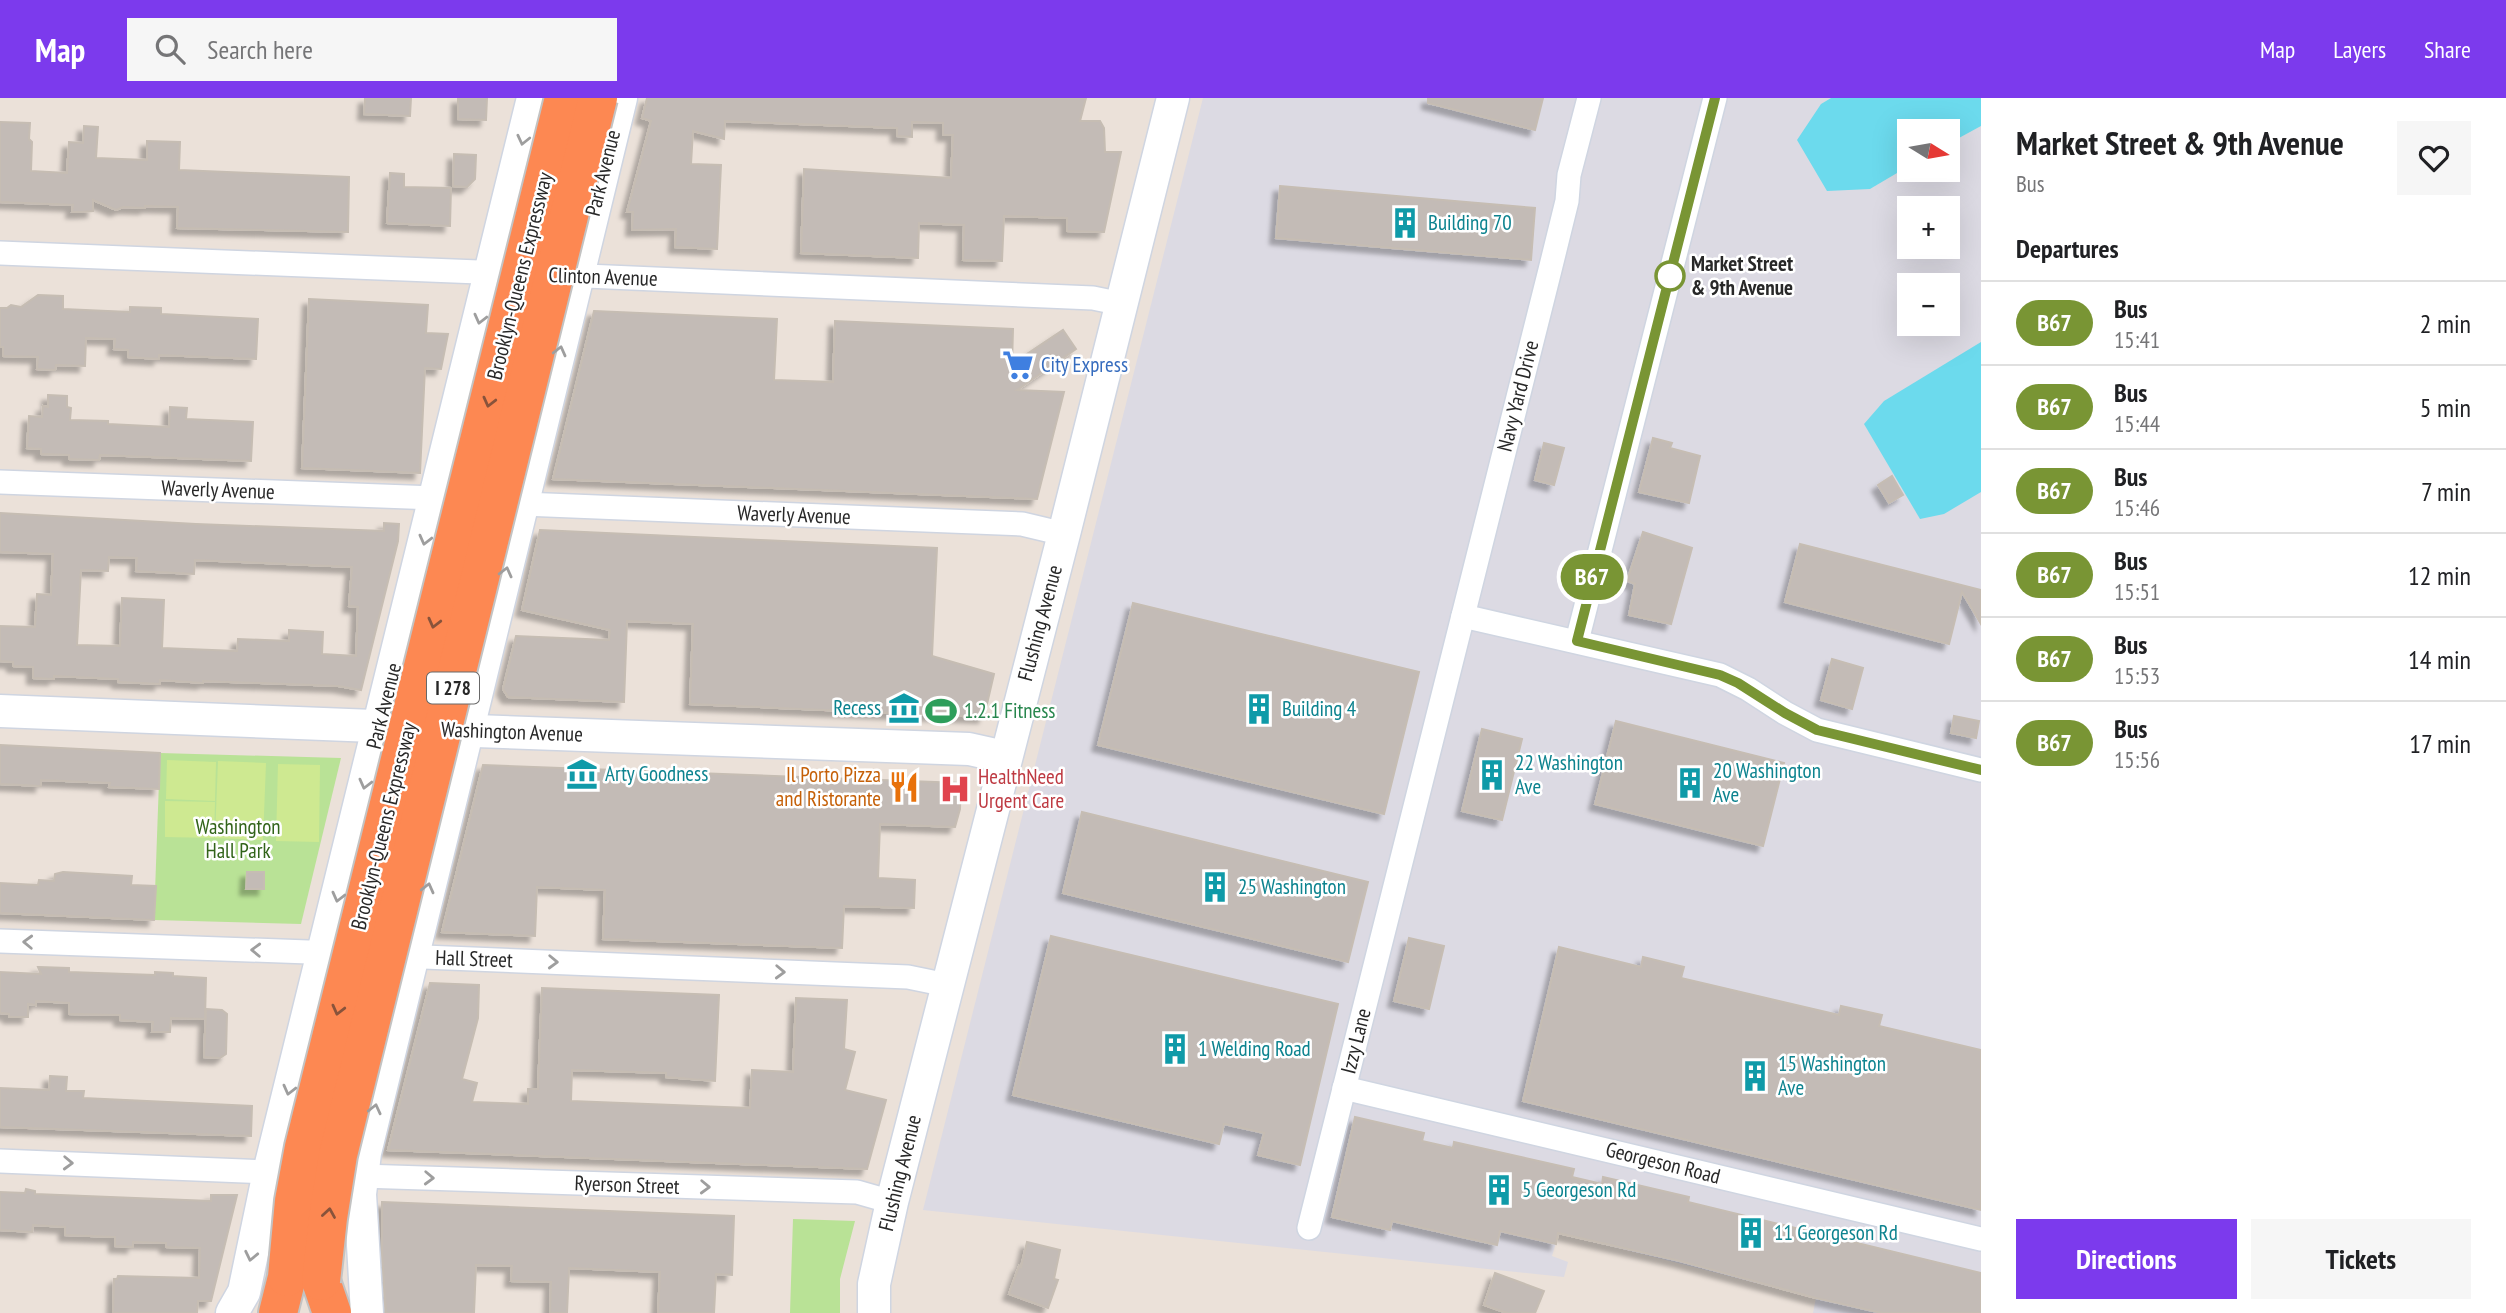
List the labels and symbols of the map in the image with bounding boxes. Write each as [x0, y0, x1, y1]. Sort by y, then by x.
north arrow [1897, 119, 1960, 182]
street label: Park Avenue [579, 127, 626, 219]
one-way arrow [517, 134, 531, 146]
street label: Brooklyn-Queens Expressway [481, 169, 558, 382]
building icon: Building 70 [1388, 206, 1422, 240]
place label: Building 70 [1428, 209, 1512, 236]
place label: Market Street & 9th Avenue [1691, 250, 1793, 301]
street label: Clinton Avenue [548, 261, 658, 292]
marker: Market Street & 9th Avenue [1655, 261, 1685, 291]
one-way arrow [473, 313, 488, 325]
street label: Navy Yard Drive [1491, 338, 1544, 454]
one-way arrow [552, 345, 566, 357]
supermarket icon: City Express [1001, 348, 1035, 382]
place label: City Express [1041, 351, 1128, 378]
one-way arrow [483, 396, 497, 408]
street label: Waverly Avenue [161, 474, 275, 505]
street label: Waverly Avenue [737, 499, 851, 530]
one-way arrow [419, 534, 433, 546]
line badge: B67 [1552, 554, 1632, 600]
street label: Flushing Avenue [1011, 562, 1068, 684]
one-way arrow [498, 566, 512, 578]
one-way arrow [428, 617, 442, 629]
street label: Park Avenue [360, 660, 407, 752]
road number: I 278 [427, 673, 479, 704]
museum icon: Recess [887, 691, 921, 725]
building icon: Building 4 [1242, 692, 1276, 726]
place label: Recess [833, 694, 881, 721]
sports icon: 1.2.1 Fitness [924, 694, 958, 728]
place label: Building 4 [1282, 695, 1357, 722]
place label: 1.2.1 Fitness [964, 697, 1055, 724]
street label: Washington Avenue [441, 716, 583, 747]
street label: Brooklyn-Queens Expressway [345, 719, 422, 932]
place label: 22 Washington Ave [1515, 749, 1623, 800]
museum icon: Arty Goodness [565, 757, 599, 791]
place label: 20 Washington Ave [1713, 757, 1821, 808]
building icon: 22 Washington Ave [1475, 758, 1509, 792]
place label: Arty Goodness [605, 760, 708, 787]
place label: Il Porto Pizza and Ristorante [776, 761, 881, 812]
place label: HealthNeed Urgent Care [978, 763, 1064, 814]
building icon: 20 Washington Ave [1673, 766, 1707, 800]
restaurant icon: Il Porto Pizza and Ristorante [887, 770, 921, 804]
hospital icon: HealthNeed Urgent Care [938, 772, 972, 806]
one-way arrow [359, 778, 373, 790]
park label: Washington Hall Park [196, 813, 280, 864]
building icon: 25 Washington [1198, 870, 1232, 904]
place label: 25 Washington [1238, 873, 1346, 900]
one-way arrow [420, 882, 434, 894]
one-way arrow [331, 891, 346, 903]
one-way arrow [23, 934, 33, 950]
one-way arrow [250, 943, 261, 958]
street label: Hall Street [435, 944, 513, 973]
one-way arrow [547, 955, 558, 970]
one-way arrow [775, 964, 786, 979]
one-way arrow [332, 1004, 346, 1016]
street label: Izzy Lane [1334, 1005, 1377, 1076]
building icon: 1 Welding Road [1158, 1032, 1192, 1066]
place label: 1 Welding Road [1198, 1035, 1311, 1062]
place label: 15 Washington Ave [1778, 1050, 1886, 1101]
building icon: 15 Washington Ave [1738, 1059, 1772, 1093]
one-way arrow [283, 1084, 297, 1096]
one-way arrow [367, 1103, 381, 1115]
street label: Flushing Avenue [872, 1112, 927, 1234]
street label: Georgeson Road [1603, 1135, 1723, 1190]
one-way arrow [63, 1156, 74, 1171]
street label: Ryerson Street [574, 1169, 680, 1200]
one-way arrow [424, 1171, 435, 1186]
building icon: 5 Georgeson Rd [1482, 1173, 1516, 1207]
place label: 5 Georgeson Rd [1522, 1176, 1636, 1203]
one-way arrow [700, 1179, 711, 1195]
one-way arrow [321, 1207, 336, 1219]
building icon: 11 Georgeson Rd [1734, 1216, 1768, 1250]
place label: 11 Georgeson Rd [1774, 1219, 1898, 1246]
one-way arrow [245, 1250, 260, 1262]

